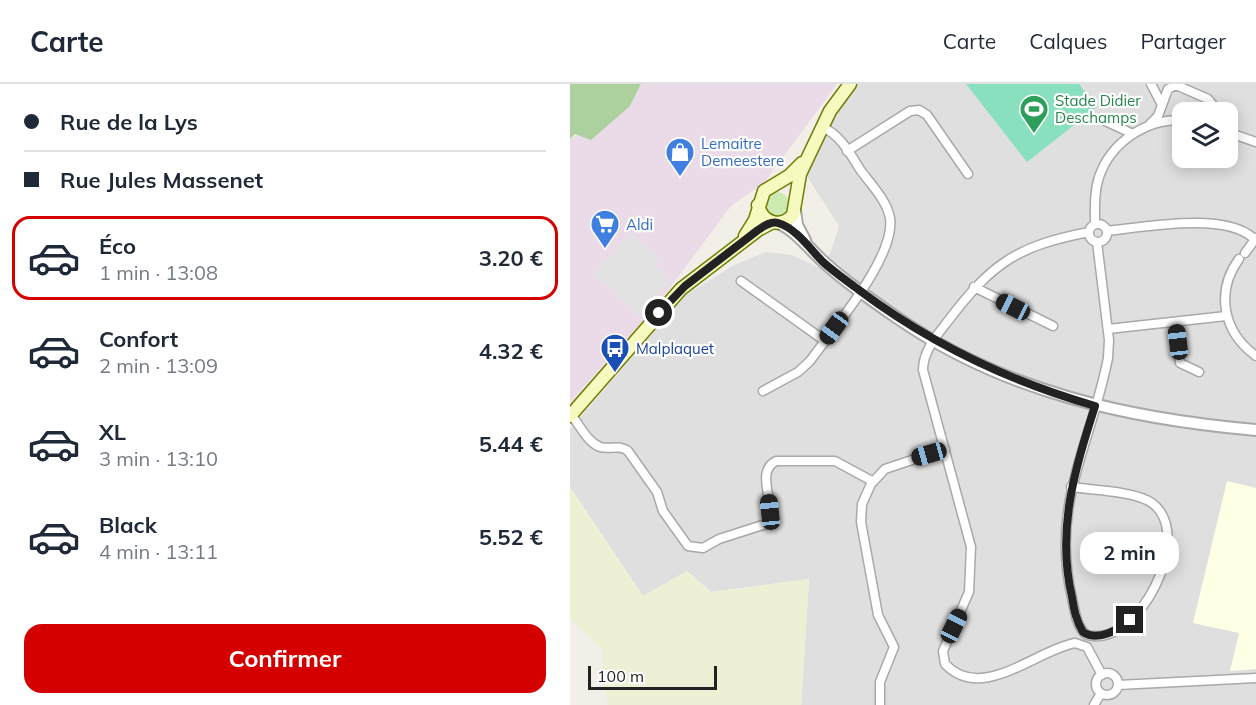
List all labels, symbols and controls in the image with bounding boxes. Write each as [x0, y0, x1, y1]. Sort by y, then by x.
text: Carte [30, 24, 104, 59]
text: Carte [943, 28, 996, 54]
text: Calques [1029, 28, 1107, 54]
text: Partager [1140, 28, 1226, 54]
place label: Stade Didier Deschamps [1055, 91, 1141, 127]
sports icon: Stade Didier Deschamps [1018, 93, 1050, 135]
map controls [1172, 102, 1238, 168]
button: layers [1172, 102, 1238, 168]
text: Rue de la Lys [60, 108, 198, 136]
place label: Lemaitre Demeestere [701, 134, 784, 170]
shop icon: Lemaitre Demeestere [664, 136, 696, 178]
text: Rue Jules Massenet [60, 166, 263, 194]
supermarket icon: Aldi [589, 208, 621, 250]
place label: Aldi [626, 215, 653, 234]
icon: car [27, 231, 81, 285]
text: Éco [99, 232, 136, 260]
text: 3.20 € [479, 244, 543, 272]
text: 1 min · 13:08 [99, 260, 218, 285]
car [993, 291, 1033, 323]
route start [645, 299, 672, 326]
car [816, 308, 852, 348]
car [1167, 323, 1189, 361]
icon: car [27, 324, 81, 378]
text: Confort [99, 325, 178, 353]
bus stop icon: Malplaquet [599, 332, 631, 374]
text: 4.32 € [479, 337, 543, 365]
place label: Malplaquet [636, 339, 714, 358]
text: 2 min · 13:09 [99, 353, 218, 378]
icon: car [27, 417, 81, 471]
text: XL [99, 418, 126, 446]
text: 5.44 € [479, 430, 543, 458]
car [909, 440, 949, 468]
text: 3 min · 13:10 [99, 446, 218, 471]
car [759, 493, 781, 531]
icon: car [27, 510, 81, 564]
text: Black [99, 511, 157, 539]
text: 5.52 € [479, 523, 543, 551]
callout: 2 min [1080, 533, 1180, 575]
text: 4 min · 13:11 [99, 539, 218, 564]
text: 2 min [1103, 540, 1156, 565]
car [938, 606, 970, 646]
route end [1116, 606, 1143, 633]
button: Confirmer [24, 624, 546, 693]
scale bar [588, 663, 717, 690]
text: 100 m [597, 666, 644, 686]

